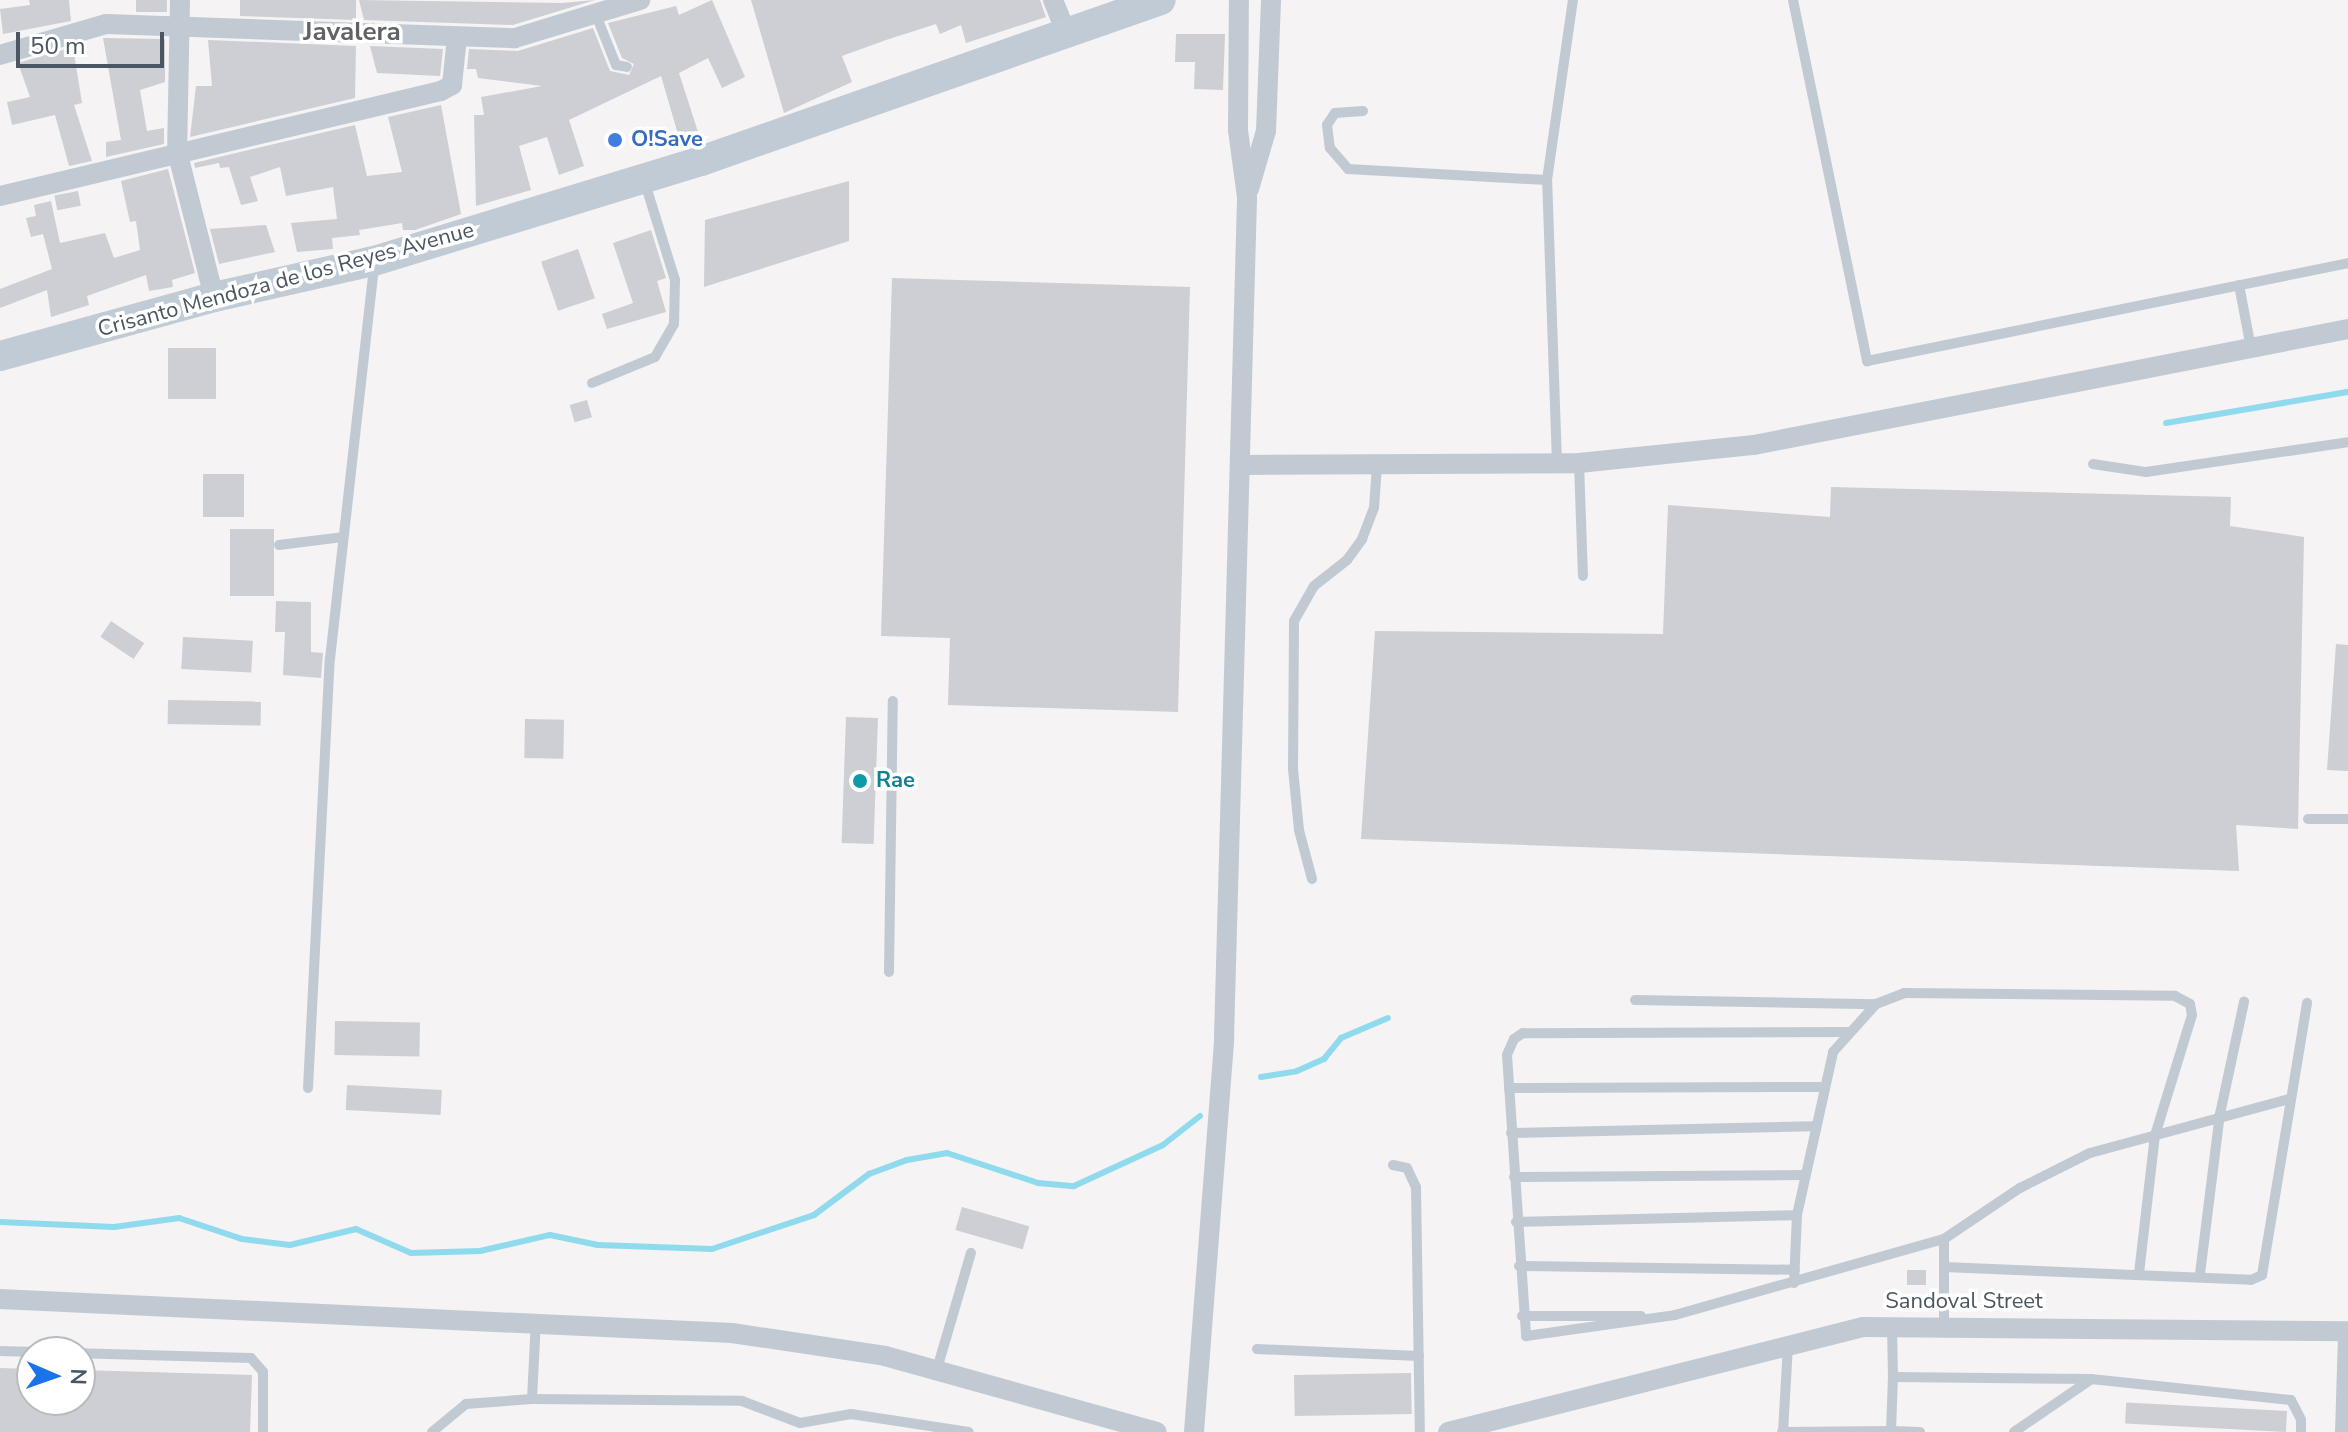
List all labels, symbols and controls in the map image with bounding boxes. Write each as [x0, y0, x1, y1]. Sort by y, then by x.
scale bar [20, 16, 168, 66]
district label: Javalera [303, 16, 401, 48]
text: 50 m [30, 30, 86, 62]
place label: O!Save [631, 127, 703, 153]
marker: O!Save [606, 131, 624, 149]
street label: Crisanto Mendoza de los Reyes Avenue [95, 217, 477, 343]
place label: Rae [876, 768, 915, 794]
marker: Rae [851, 772, 869, 790]
street label: Sandoval Street [1885, 1289, 2043, 1315]
north arrow [16, 1336, 96, 1416]
text: N [63, 1368, 93, 1386]

